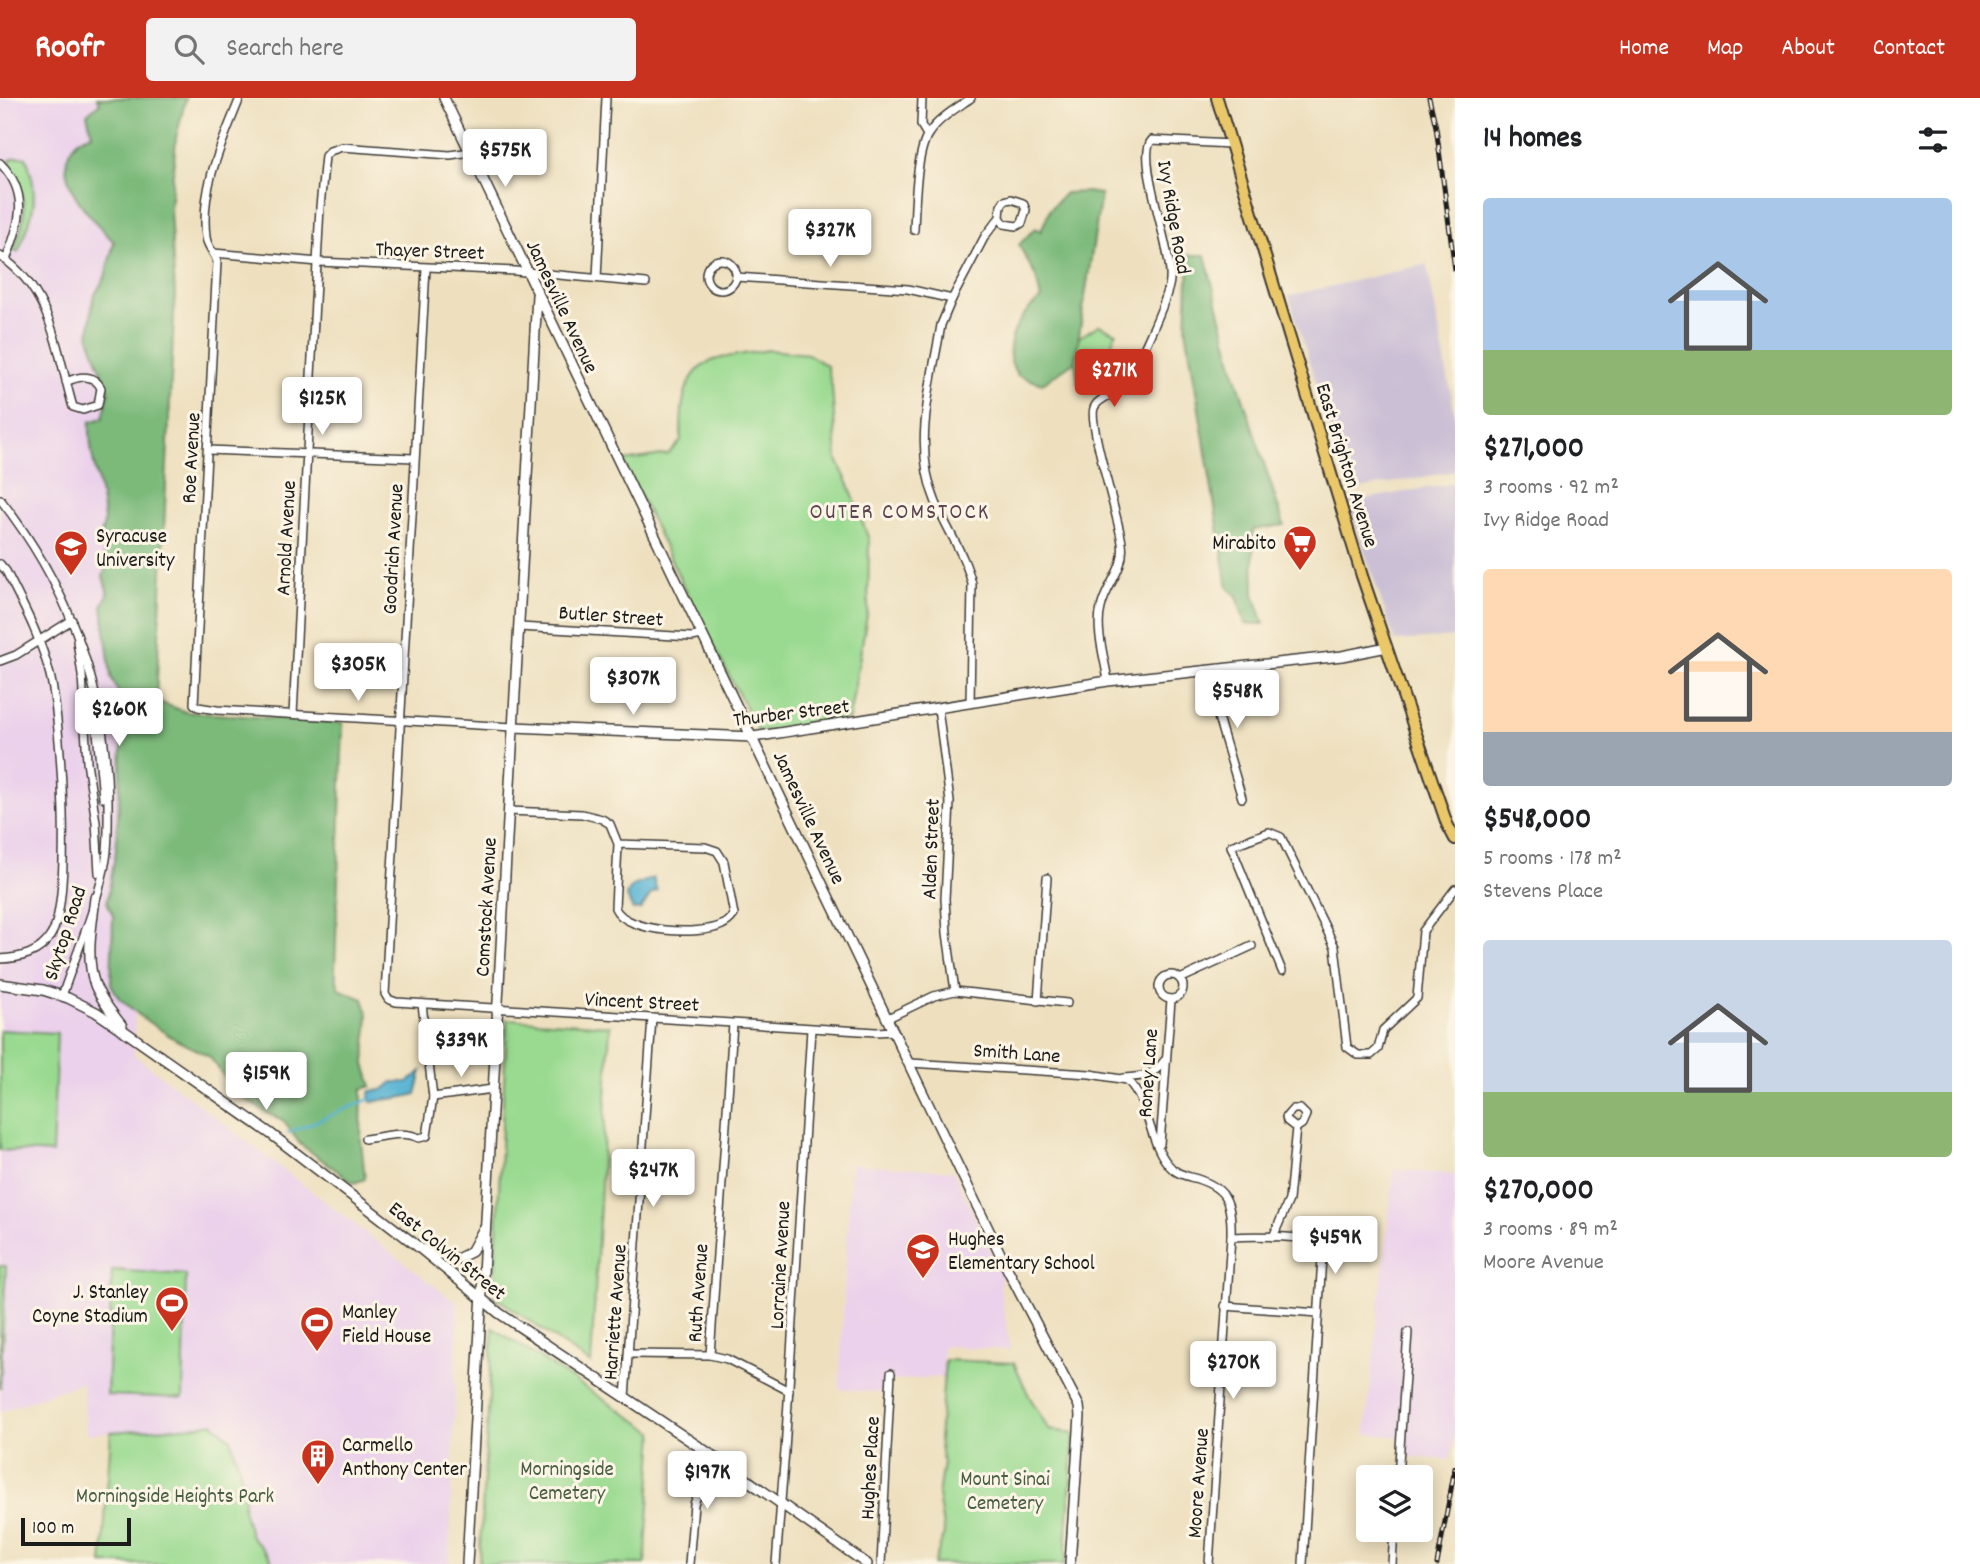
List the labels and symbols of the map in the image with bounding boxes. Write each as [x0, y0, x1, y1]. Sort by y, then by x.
pin: $575K [456, 130, 554, 189]
street label: Ivy Ridge Road [1147, 158, 1197, 277]
pin: $327K [781, 209, 879, 269]
street label: Thayer Street [375, 236, 485, 270]
street label: Jamesville Avenue [516, 236, 604, 379]
pin: $271K [1065, 350, 1163, 409]
pin: $125K [273, 378, 371, 437]
street label: East Brighton Avenue [1306, 380, 1384, 552]
street label: Roe Avenue [176, 412, 210, 504]
street label: Arnold Avenue [270, 480, 306, 597]
street label: Goodrich Avenue [377, 483, 413, 615]
district label: OUTER COMSTOCK [810, 497, 990, 530]
place label: Syracuse University [96, 523, 175, 577]
supermarket icon: Mirabito [1281, 523, 1319, 572]
school or university icon: Syracuse University [52, 528, 90, 577]
place label: Mirabito [1212, 530, 1276, 560]
street label: Butler Street [558, 599, 664, 637]
pin: $305K [309, 644, 407, 703]
pin: $307K [584, 658, 682, 717]
pin: $548K [1188, 670, 1286, 730]
pin: $260K [70, 688, 168, 748]
street label: Thurber Street [732, 693, 851, 737]
street label: Jamesville Avenue [763, 747, 851, 890]
street label: Alden Street [916, 798, 950, 900]
street label: Comstock Avenue [469, 837, 507, 978]
street label: Skytop Road [38, 883, 96, 985]
street label: Vincent Street [584, 986, 700, 1022]
pin: $339K [412, 1020, 510, 1079]
street label: Roney Lane [1132, 1028, 1168, 1119]
street label: Smith Lane [972, 1037, 1061, 1073]
pin: $159K [217, 1052, 315, 1112]
pin: $247K [604, 1150, 702, 1209]
street label: East Colvin Street [381, 1195, 512, 1309]
street label: Lorraine Avenue [764, 1200, 800, 1330]
pin: $459K [1286, 1216, 1384, 1276]
place label: Hughes Elementary School [948, 1226, 1095, 1280]
school or university icon: Hughes Elementary School [904, 1231, 942, 1280]
street label: Harriette Avenue [597, 1243, 637, 1381]
street label: Ruth Avenue [682, 1243, 718, 1344]
place label: J. Stanley Coyne Stadium [32, 1279, 148, 1333]
sports icon: J. Stanley Coyne Stadium [153, 1284, 191, 1333]
place label: Manley Field House [342, 1299, 431, 1353]
sports icon: Manley Field House [298, 1304, 336, 1353]
pin: $270K [1184, 1342, 1282, 1401]
street label: Hughes Place [854, 1416, 890, 1521]
street label: Moore Avenue [1181, 1427, 1219, 1539]
place label: Carmello Anthony Center [342, 1432, 467, 1486]
building icon: Carmello Anthony Center [299, 1437, 337, 1486]
pin: $197K [658, 1452, 756, 1511]
park label: Morningside Cemetery [520, 1456, 614, 1510]
park label: Mount Sinai Cemetery [960, 1466, 1050, 1520]
park label: Morningside Heights Park [76, 1483, 274, 1513]
scale bar [21, 1515, 131, 1547]

